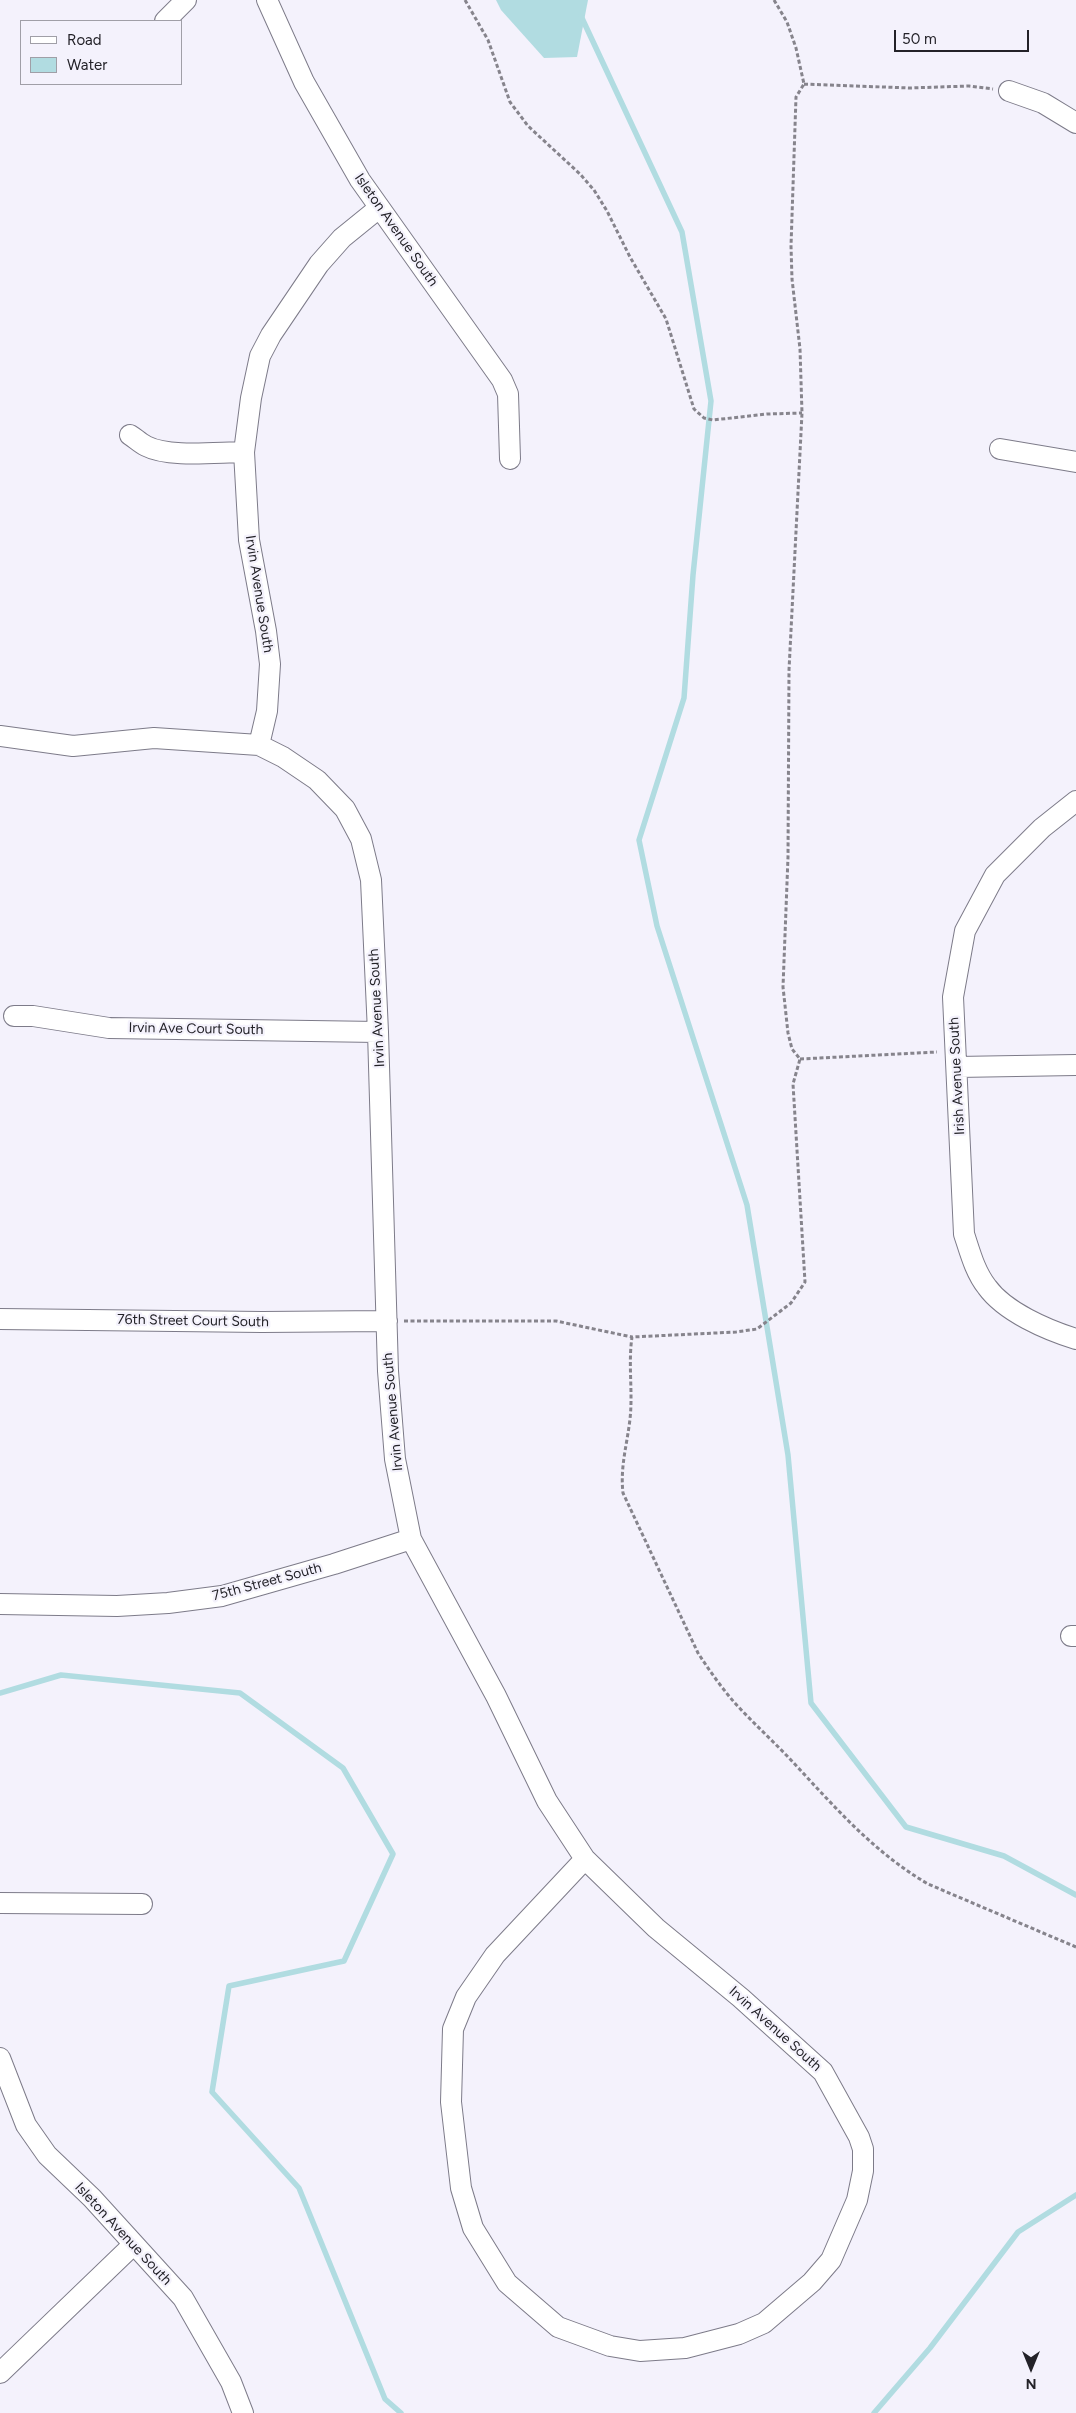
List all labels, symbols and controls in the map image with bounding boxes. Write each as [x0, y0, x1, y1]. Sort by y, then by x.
legend [20, 20, 182, 85]
scale bar [896, 20, 1031, 52]
text: 50 m [902, 30, 937, 48]
text: Road [67, 31, 102, 49]
text: Water [67, 56, 107, 74]
street label: Isleton Avenue South [351, 170, 441, 290]
street label: Irvin Avenue South [241, 534, 277, 654]
street label: Irvin Avenue South [366, 948, 388, 1068]
street label: Irish Avenue South [946, 1017, 968, 1135]
street label: Irvin Ave Court South [128, 1019, 264, 1039]
street label: 76th Street Court South [117, 1311, 269, 1331]
street label: Irvin Avenue South [379, 1352, 407, 1472]
street label: 75th Street South [211, 1559, 323, 1605]
street label: Irvin Avenue South [725, 1983, 825, 2075]
street label: Isleton Avenue South [71, 2179, 175, 2289]
north arrow [1006, 2343, 1056, 2393]
text: N [1026, 2375, 1036, 2392]

